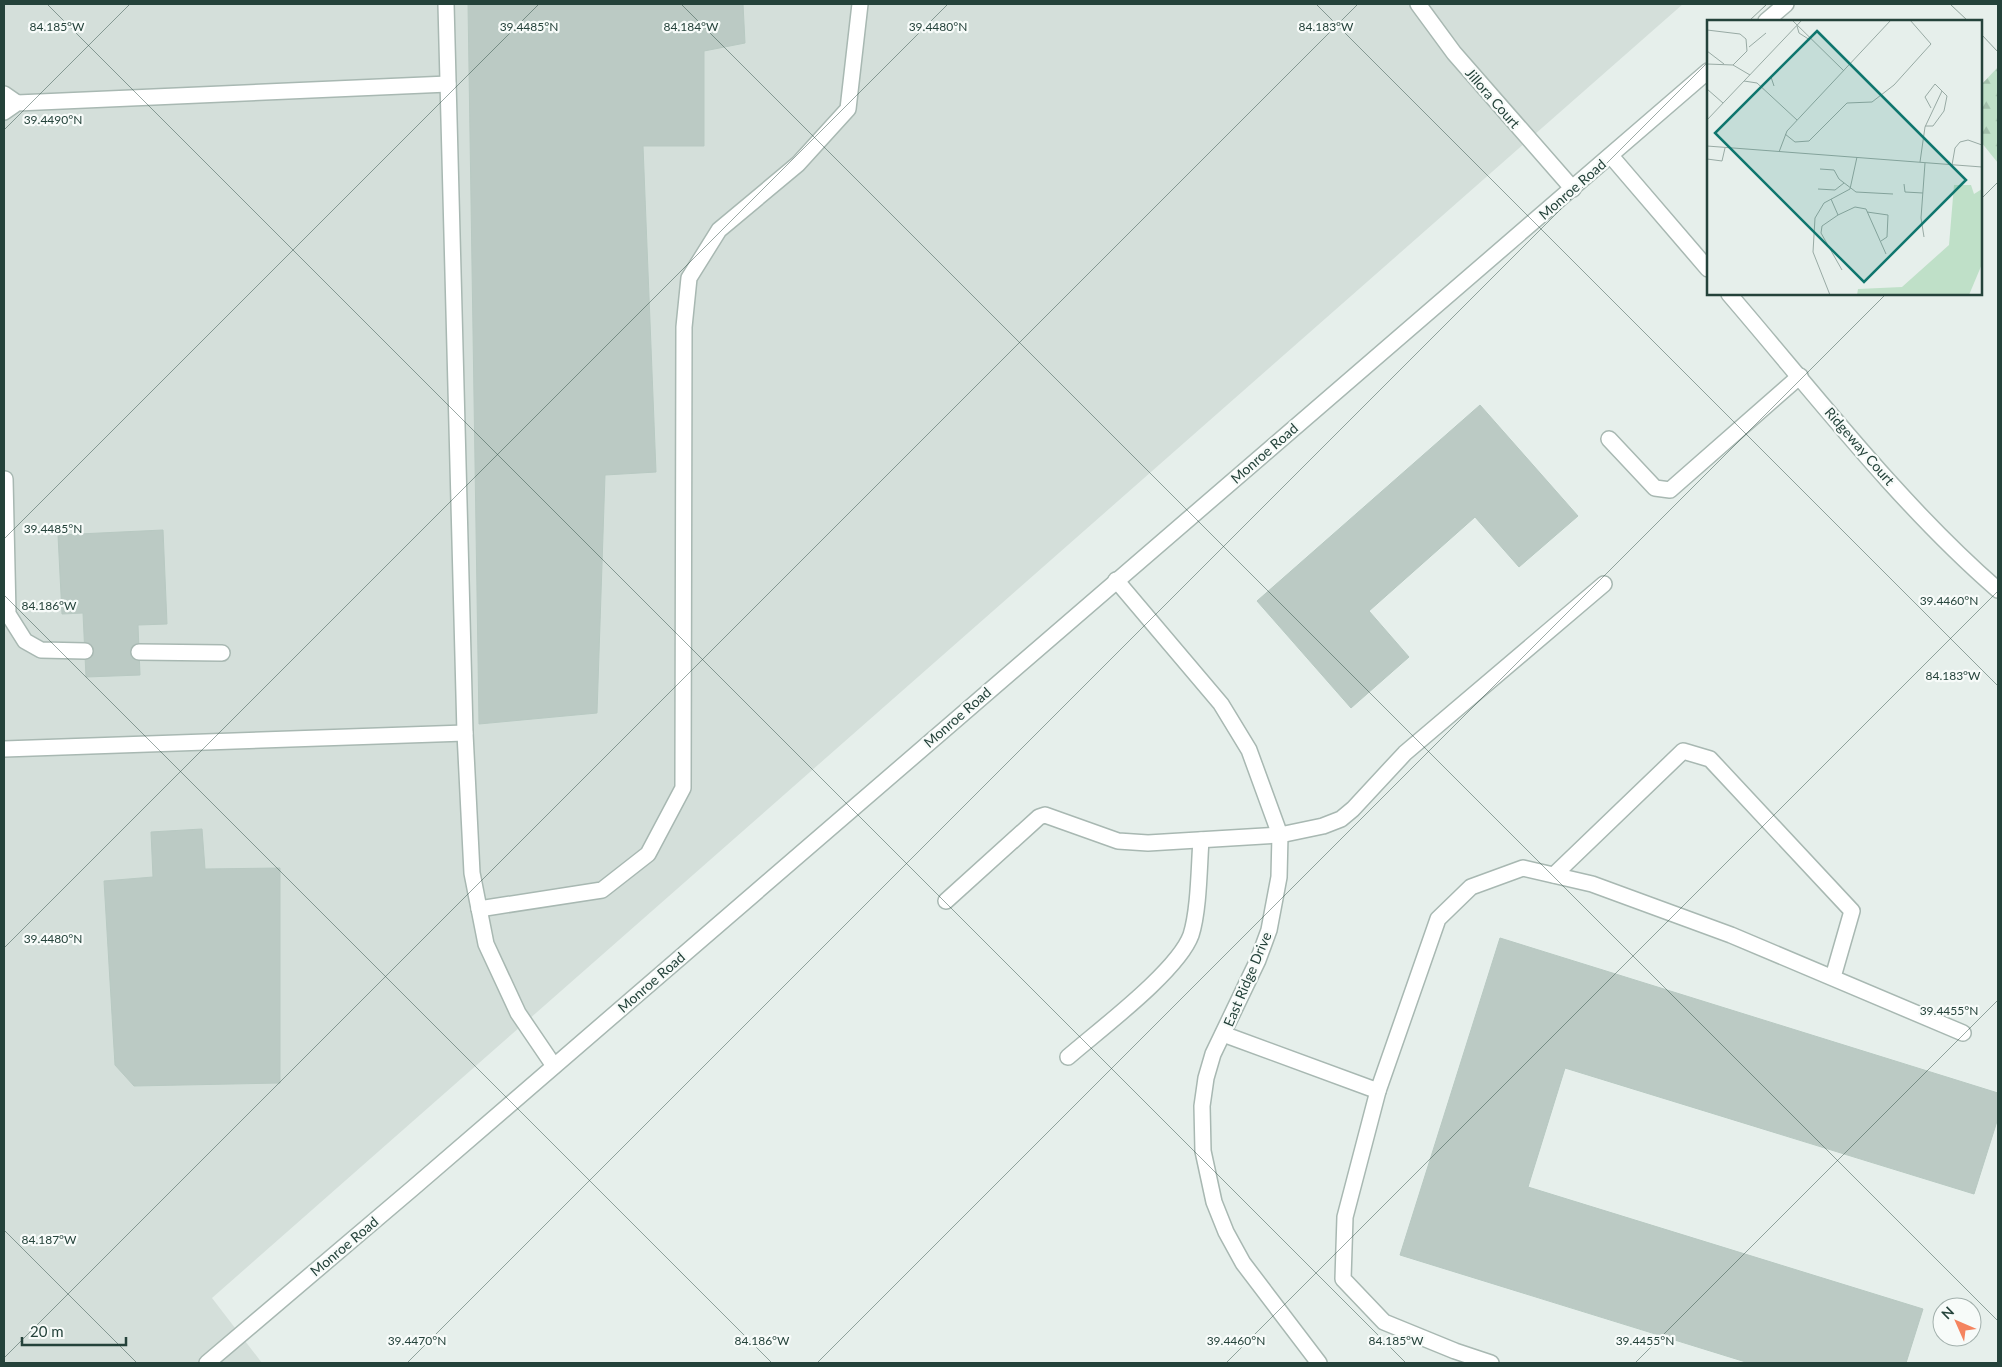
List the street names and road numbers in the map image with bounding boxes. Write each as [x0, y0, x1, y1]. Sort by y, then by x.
street label: Jillora Court [1462, 64, 1524, 132]
street label: Monroe Road [1535, 155, 1609, 223]
street label: Ridgeway Court [1822, 404, 1898, 488]
street label: Monroe Road [1227, 419, 1301, 487]
street label: Monroe Road [920, 683, 994, 751]
street label: East Ridge Drive [1219, 929, 1275, 1029]
street label: Monroe Road [614, 948, 688, 1016]
street label: Monroe Road [307, 1213, 381, 1279]

